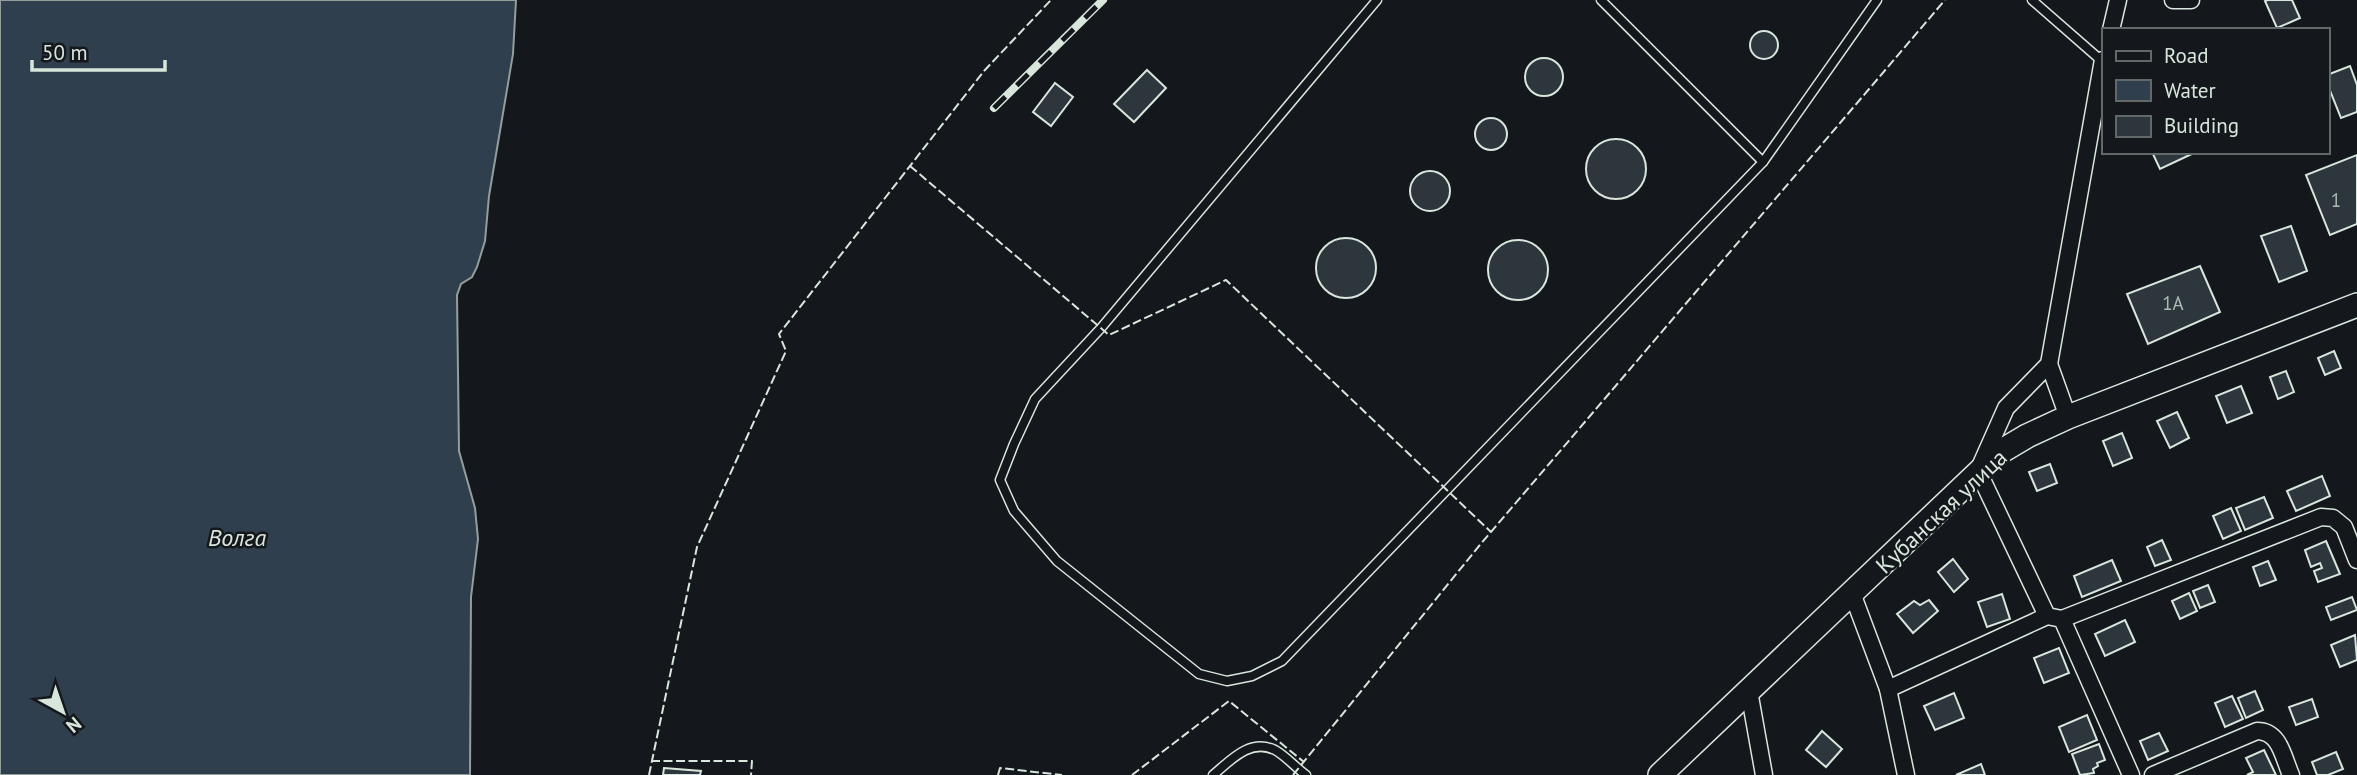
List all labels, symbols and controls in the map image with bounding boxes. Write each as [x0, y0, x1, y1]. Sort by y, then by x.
scale bar [32, 28, 164, 72]
legend [2102, 28, 2329, 154]
text: 50 m [42, 39, 88, 66]
text: Road [2164, 42, 2208, 69]
text: Water [2164, 77, 2216, 104]
text: Building [2164, 112, 2239, 139]
house number: 1 [2331, 188, 2341, 212]
house number: 1А [2162, 291, 2184, 315]
street label: Кубанская улица [1869, 443, 2013, 579]
water label: Волга [208, 522, 266, 553]
north arrow [28, 677, 98, 747]
text: N [61, 712, 86, 738]

